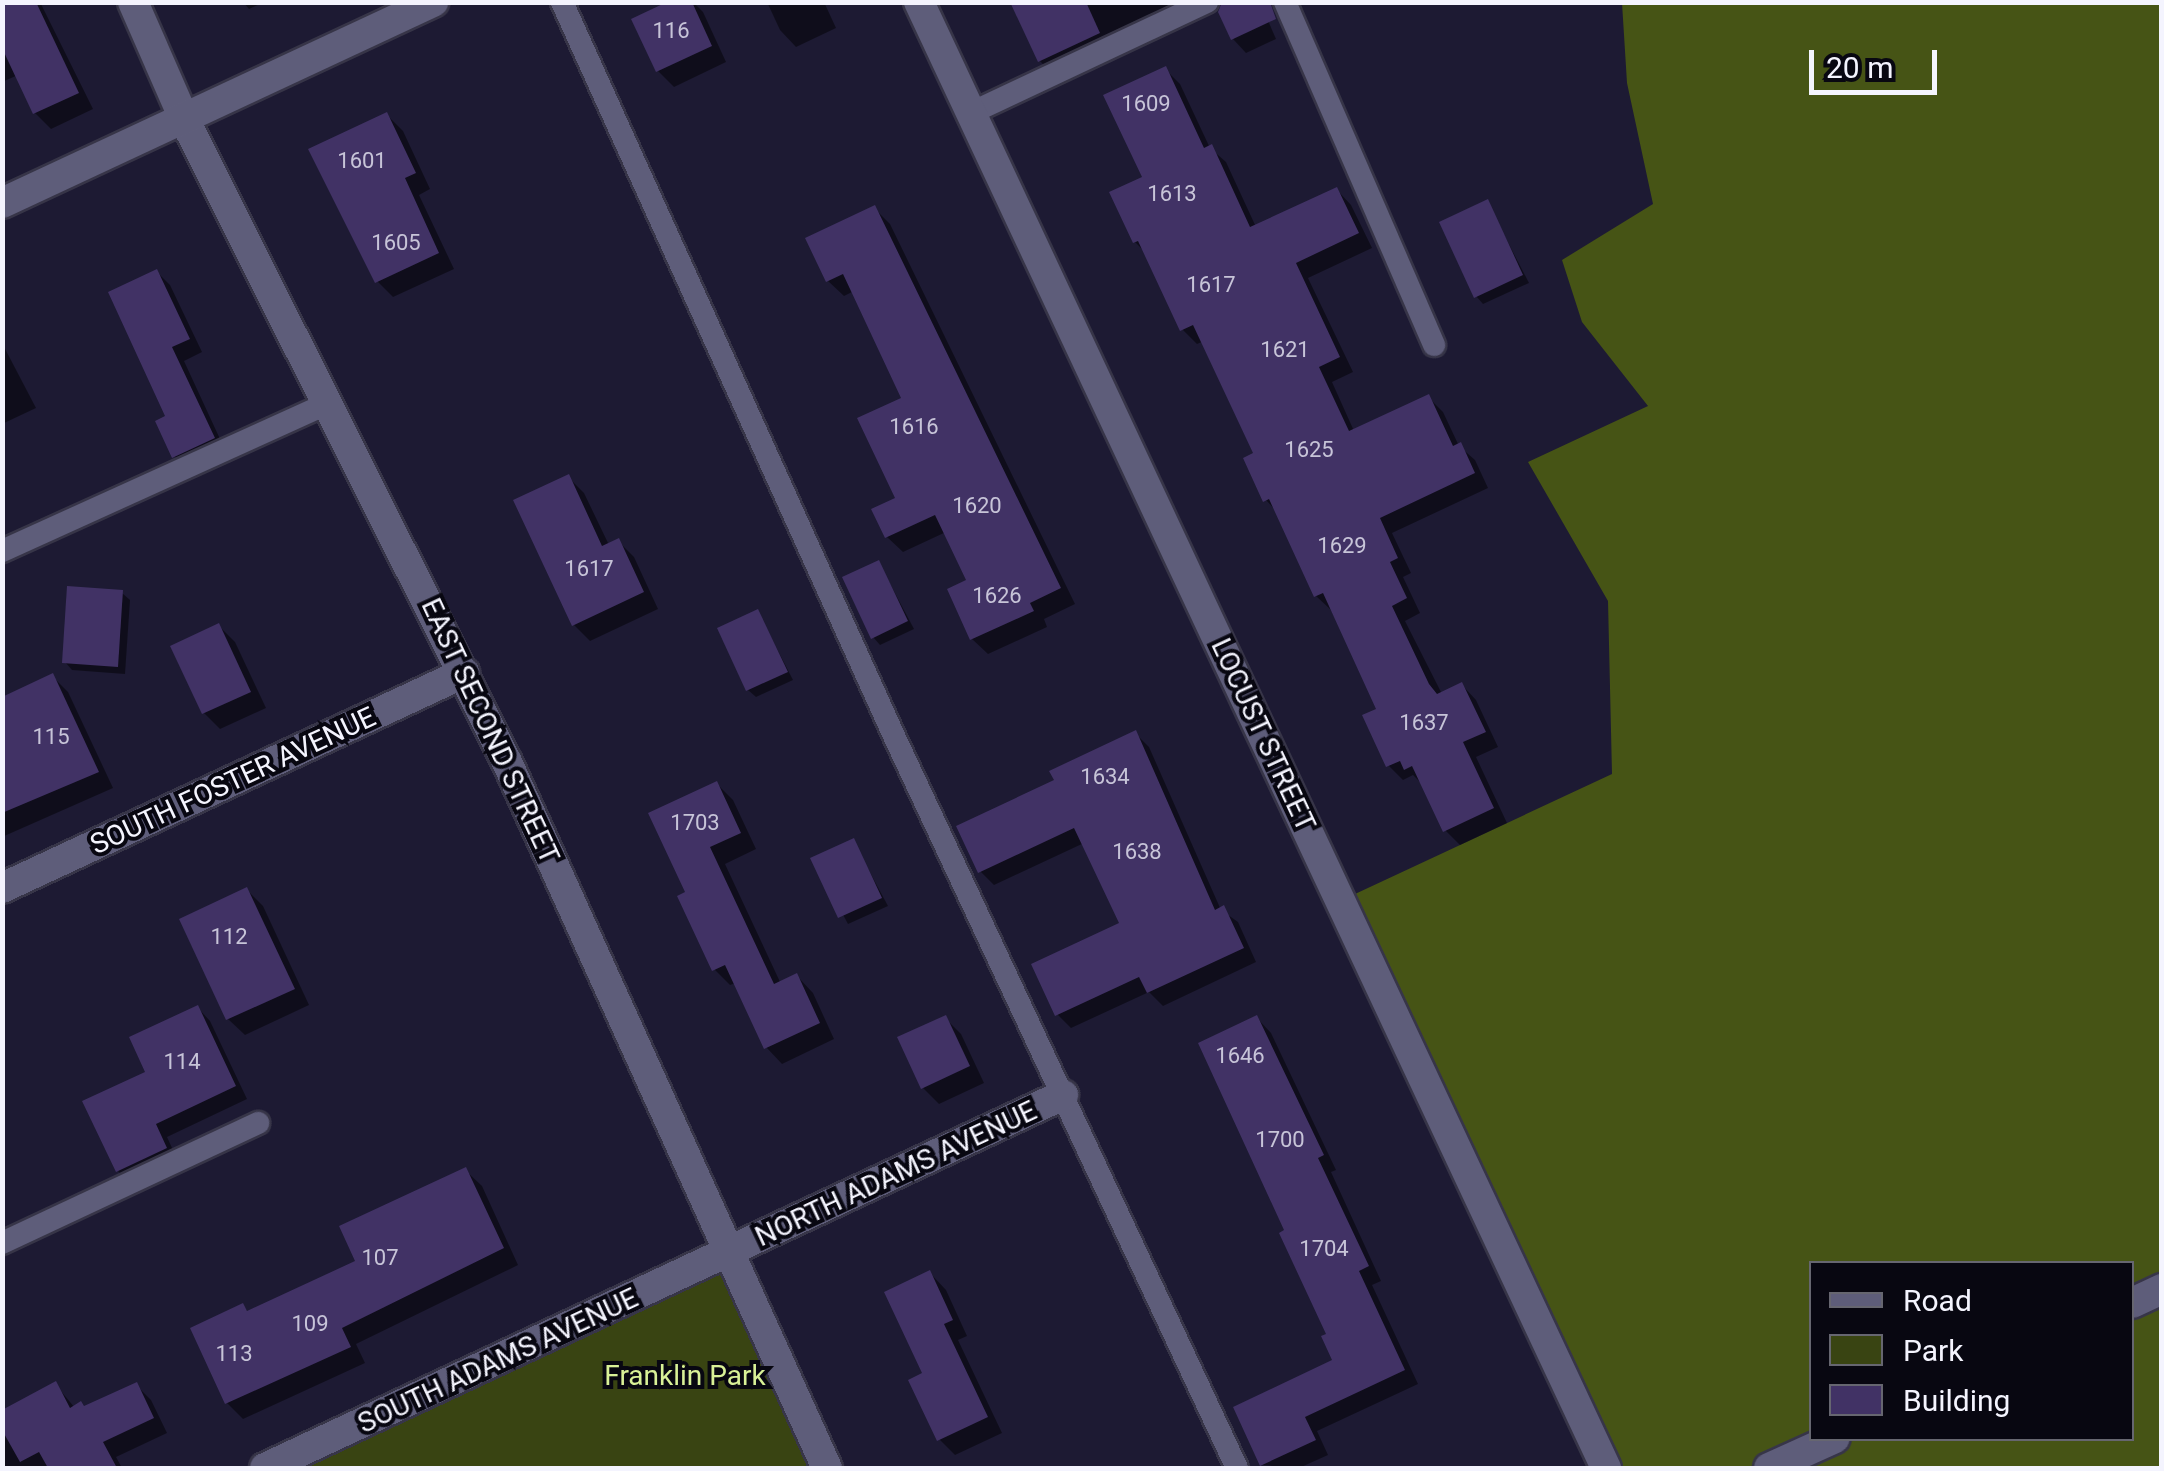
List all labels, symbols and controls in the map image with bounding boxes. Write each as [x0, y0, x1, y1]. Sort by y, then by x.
house number: 116 [652, 18, 690, 44]
scale bar [1814, 30, 1942, 92]
text: 20 m [1826, 50, 1893, 85]
house number: 1609 [1121, 91, 1171, 117]
house number: 1601 [337, 148, 387, 174]
house number: 1613 [1147, 181, 1197, 207]
house number: 1605 [371, 230, 421, 256]
house number: 1617 [1186, 272, 1236, 298]
house number: 1621 [1260, 337, 1310, 363]
house number: 1616 [889, 414, 939, 440]
house number: 1625 [1284, 437, 1334, 463]
house number: 1620 [952, 493, 1002, 519]
house number: 1629 [1317, 533, 1367, 559]
house number: 1617 [564, 556, 614, 582]
house number: 1626 [972, 583, 1022, 609]
street label: EAST SECOND STREET [414, 593, 566, 869]
street label: LOCUST STREET [1204, 633, 1322, 837]
street label: SOUTH FOSTER AVENUE [85, 700, 381, 862]
house number: 1637 [1399, 710, 1449, 736]
house number: 115 [32, 724, 70, 750]
house number: 1634 [1080, 764, 1130, 790]
house number: 1703 [670, 810, 720, 836]
house number: 1638 [1112, 839, 1162, 865]
house number: 112 [210, 924, 248, 950]
house number: 1646 [1215, 1043, 1265, 1069]
house number: 114 [163, 1049, 201, 1075]
street label: NORTH ADAMS AVENUE [750, 1094, 1042, 1254]
house number: 1700 [1255, 1127, 1305, 1153]
house number: 1704 [1299, 1236, 1349, 1262]
house number: 107 [361, 1245, 399, 1271]
legend [1809, 1261, 2134, 1441]
street label: SOUTH ADAMS AVENUE [353, 1281, 643, 1441]
text: Road [1903, 1283, 1972, 1318]
house number: 109 [291, 1311, 329, 1337]
text: Park [1903, 1333, 1963, 1368]
house number: 113 [215, 1341, 253, 1367]
park label: Franklin Park [604, 1359, 766, 1393]
text: Building [1903, 1383, 2010, 1418]

